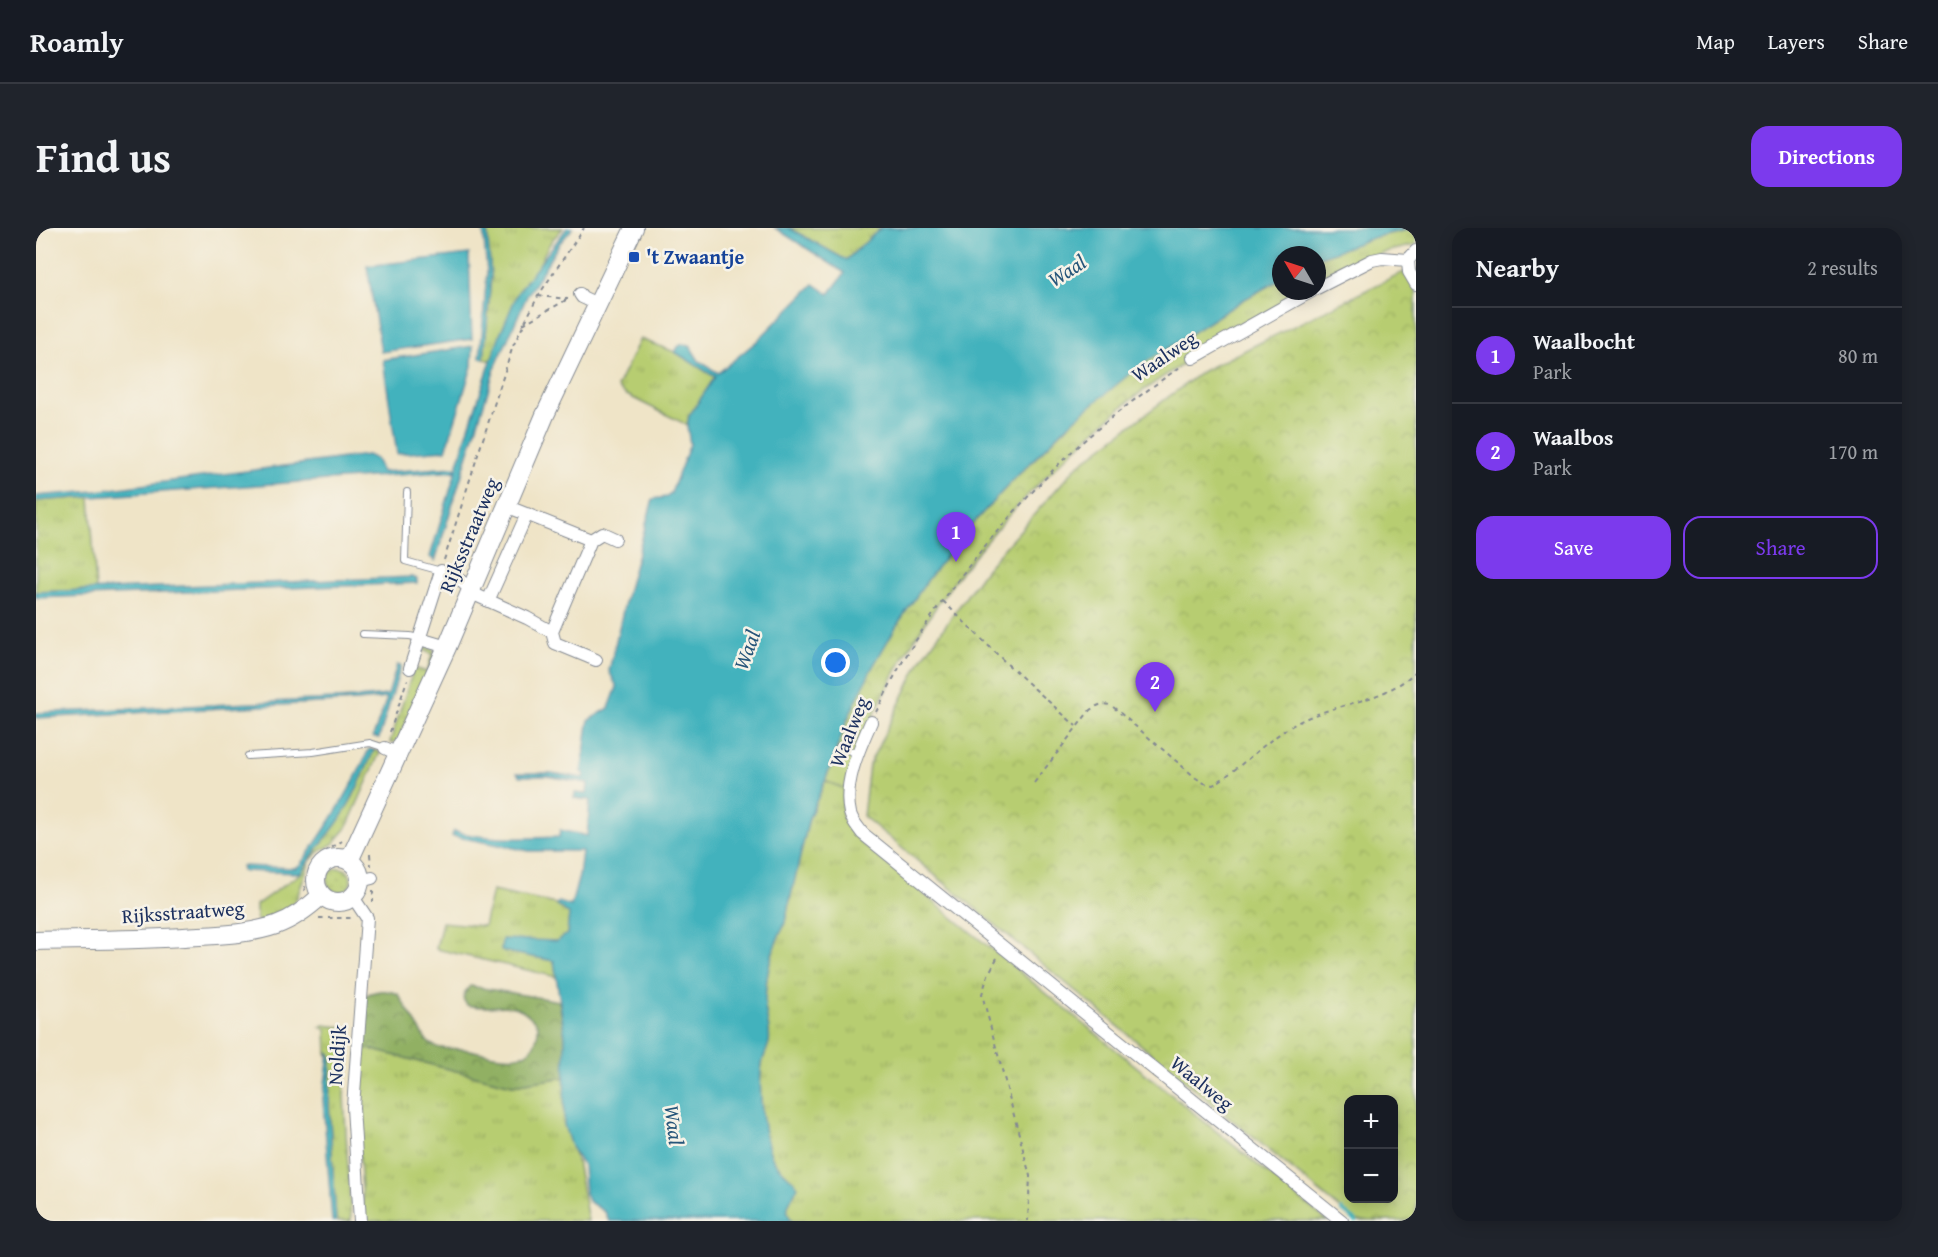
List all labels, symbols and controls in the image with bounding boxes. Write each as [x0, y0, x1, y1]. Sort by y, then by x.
text: Roamly [30, 21, 124, 62]
text: Map [1696, 26, 1735, 57]
text: Layers [1768, 26, 1825, 57]
text: Share [1858, 26, 1908, 57]
text: Find us [36, 126, 171, 187]
button: Directions [1751, 126, 1902, 187]
place label: 't Zwaantje [646, 242, 745, 271]
north arrow [1272, 246, 1326, 300]
water label: Waal [1041, 247, 1092, 295]
text: Nearby [1476, 248, 1559, 287]
marker: 't Zwaantje [627, 250, 641, 264]
text: 2 results [1807, 253, 1878, 282]
street label: Waalweg [1125, 323, 1202, 388]
text: Waalbocht [1533, 325, 1635, 357]
text: 1 [1490, 341, 1501, 370]
text: 80 m [1838, 341, 1878, 370]
text: Park [1533, 357, 1572, 386]
text: Waalbos [1533, 421, 1613, 453]
text: 2 [1490, 437, 1501, 466]
text: 170 m [1828, 437, 1878, 466]
text: Park [1533, 453, 1572, 482]
street label: Rijksstraatweg [431, 473, 506, 597]
pin: 1 [936, 512, 976, 562]
button: Save [1476, 516, 1671, 579]
button: Share [1683, 516, 1878, 579]
water label: Waal [725, 626, 768, 674]
your location [821, 648, 850, 677]
pin: 2 [1136, 662, 1174, 712]
street label: Waalweg [821, 692, 876, 771]
street label: Rijksstraatweg [121, 893, 245, 930]
street label: Noldijk [320, 1023, 353, 1086]
street label: Waalweg [1164, 1048, 1240, 1117]
map controls [1344, 1095, 1398, 1203]
button: + [1344, 1095, 1398, 1149]
water label: Waal [657, 1103, 692, 1147]
button: − [1344, 1149, 1398, 1203]

